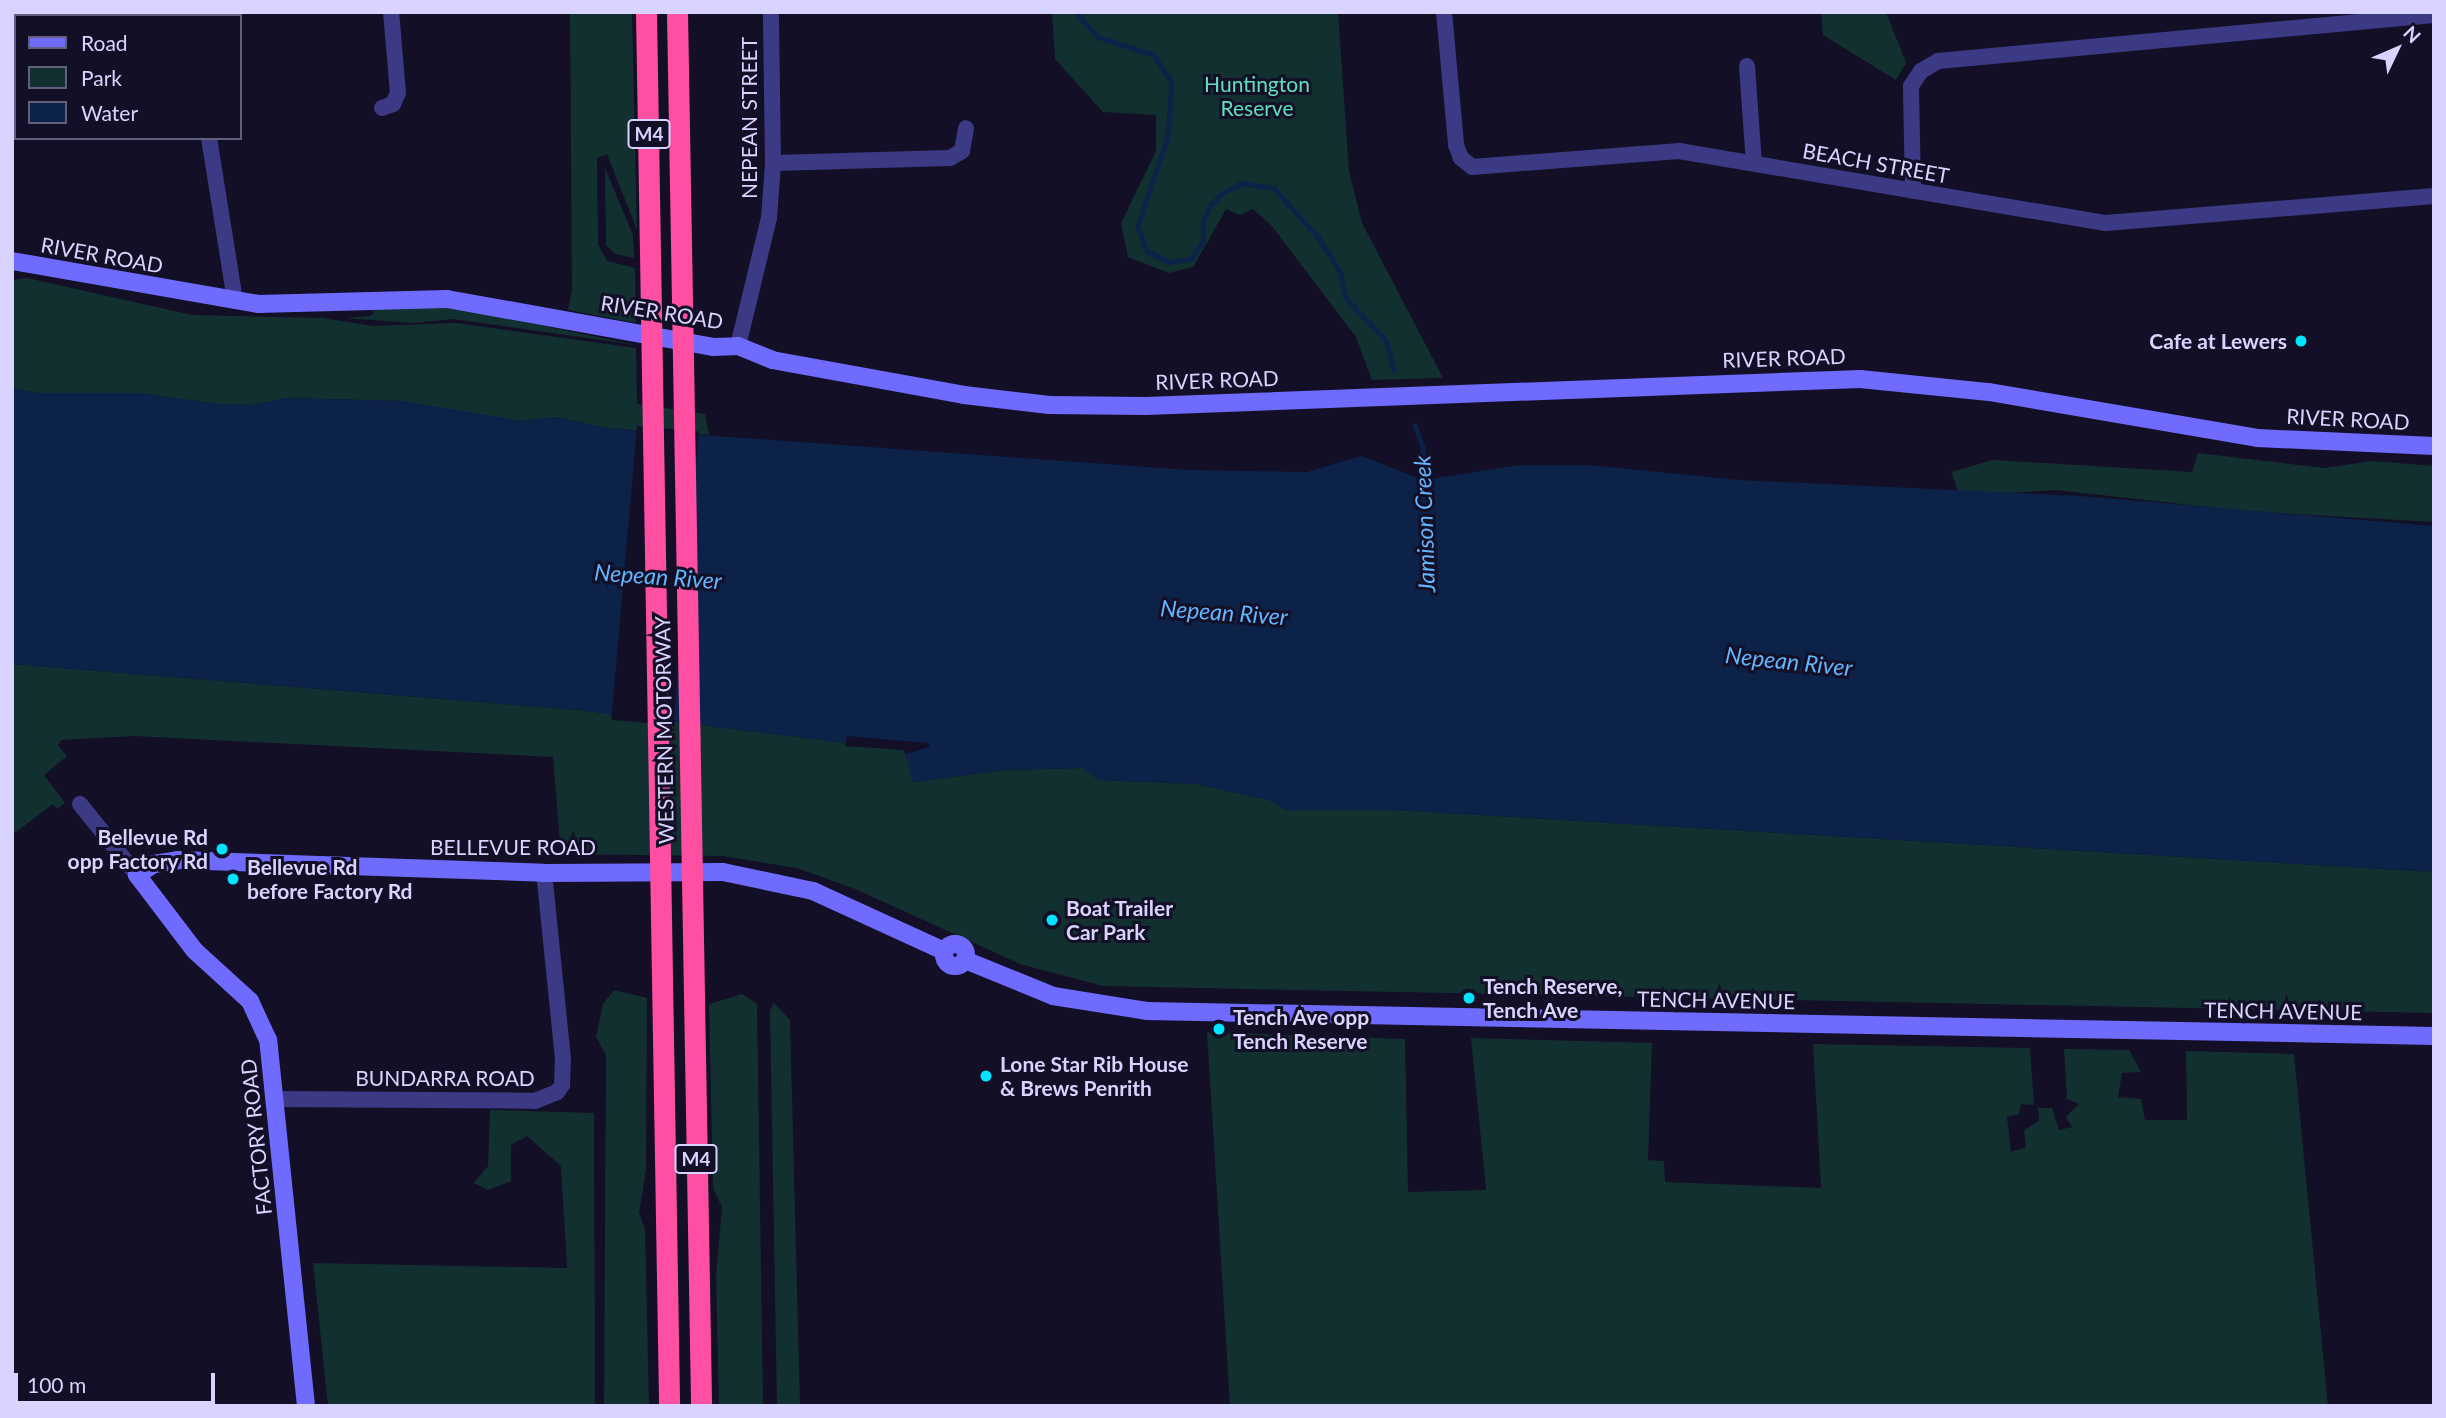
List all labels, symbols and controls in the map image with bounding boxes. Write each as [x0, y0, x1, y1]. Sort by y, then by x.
legend [14, 14, 242, 140]
north arrow [2362, 14, 2432, 84]
text: N [2399, 21, 2426, 47]
text: Road [81, 30, 128, 55]
street label: NEPEAN STREET [736, 37, 762, 199]
text: Park [81, 65, 122, 90]
park label: Huntington Reserve [1204, 71, 1310, 121]
text: Water [81, 100, 138, 125]
road number: M4 [626, 118, 672, 150]
street label: BEACH STREET [1801, 138, 1951, 188]
street label: RIVER ROAD [39, 232, 165, 278]
street label: RIVER ROAD [599, 290, 725, 334]
place label: Cafe at Lewers [2149, 328, 2287, 354]
marker: Cafe at Lewers [2293, 333, 2309, 349]
street label: RIVER ROAD [1722, 343, 1846, 373]
street label: RIVER ROAD [1155, 365, 1279, 395]
street label: RIVER ROAD [2286, 403, 2410, 435]
water label: Jamison Creek [1408, 455, 1440, 593]
water label: Nepean River [593, 558, 723, 594]
water label: Nepean River [1159, 594, 1289, 630]
street label: WESTERN MOTORWAY [649, 616, 679, 844]
water label: Nepean River [1724, 641, 1854, 681]
place label: Bellevue Rd opp Factory Rd [67, 824, 208, 874]
street label: BELLEVUE ROAD [430, 834, 596, 860]
marker: Bellevue Rd opp Factory Rd [214, 841, 230, 857]
place label: Bellevue Rd before Factory Rd [247, 854, 413, 904]
marker: Bellevue Rd before Factory Rd [225, 871, 241, 887]
place label: Boat Trailer Car Park [1066, 895, 1174, 945]
marker: Boat Trailer Car Park [1044, 912, 1060, 928]
place label: Tench Reserve, Tench Ave [1483, 973, 1622, 1023]
street label: TENCH AVENUE [1636, 986, 1796, 1014]
marker: Tench Reserve, Tench Ave [1461, 990, 1477, 1006]
street label: TENCH AVENUE [2203, 997, 2363, 1025]
place label: Tench Ave opp Tench Reserve [1233, 1004, 1370, 1054]
marker: Tench Ave opp Tench Reserve [1211, 1021, 1227, 1037]
place label: Lone Star Rib House & Brews Penrith [1000, 1051, 1189, 1101]
street label: FACTORY ROAD [235, 1057, 277, 1217]
street label: BUNDARRA ROAD [355, 1065, 535, 1091]
marker: Lone Star Rib House & Brews Penrith [978, 1068, 994, 1084]
road number: M4 [673, 1144, 719, 1175]
scale bar [18, 1358, 219, 1402]
text: 100 m [27, 1372, 86, 1397]

